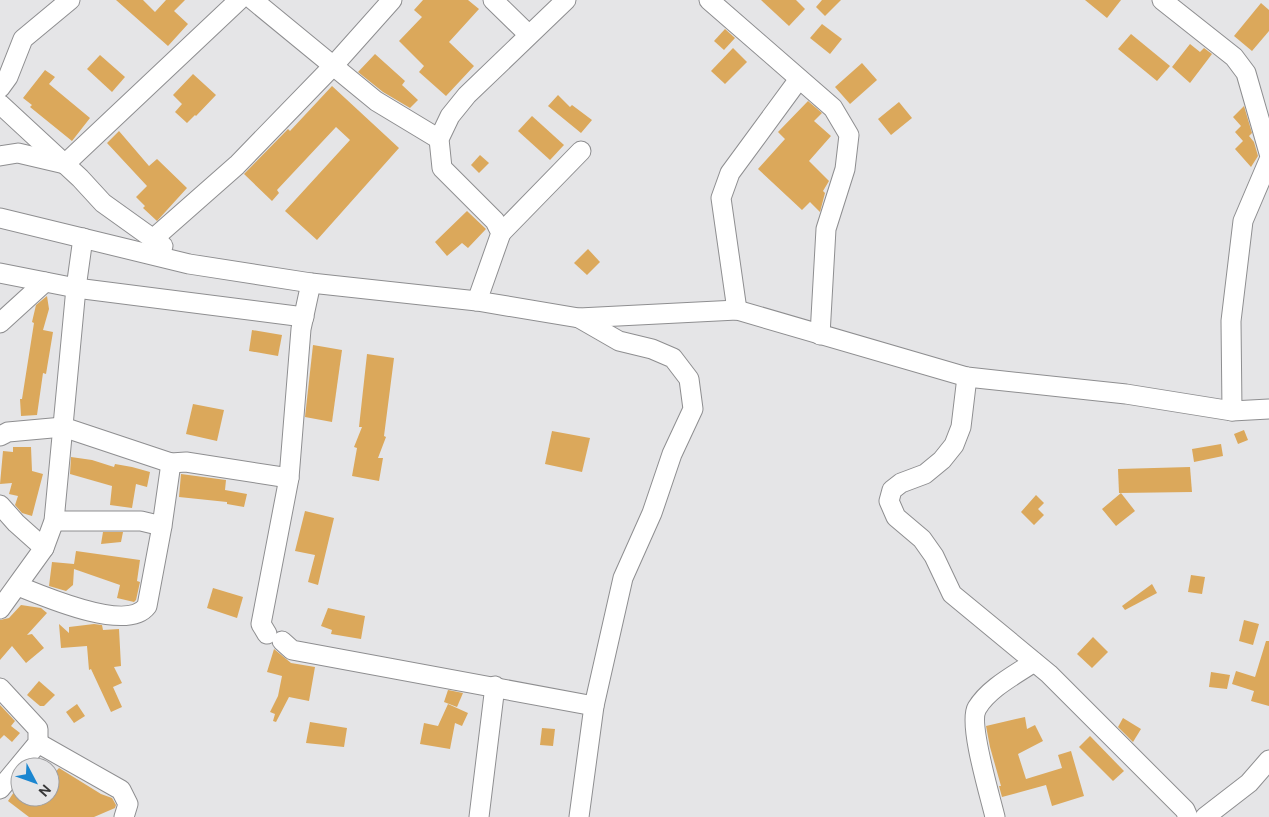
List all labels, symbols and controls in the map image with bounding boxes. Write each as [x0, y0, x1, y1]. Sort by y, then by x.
north arrow [10, 757, 60, 807]
text: N [35, 781, 55, 800]

